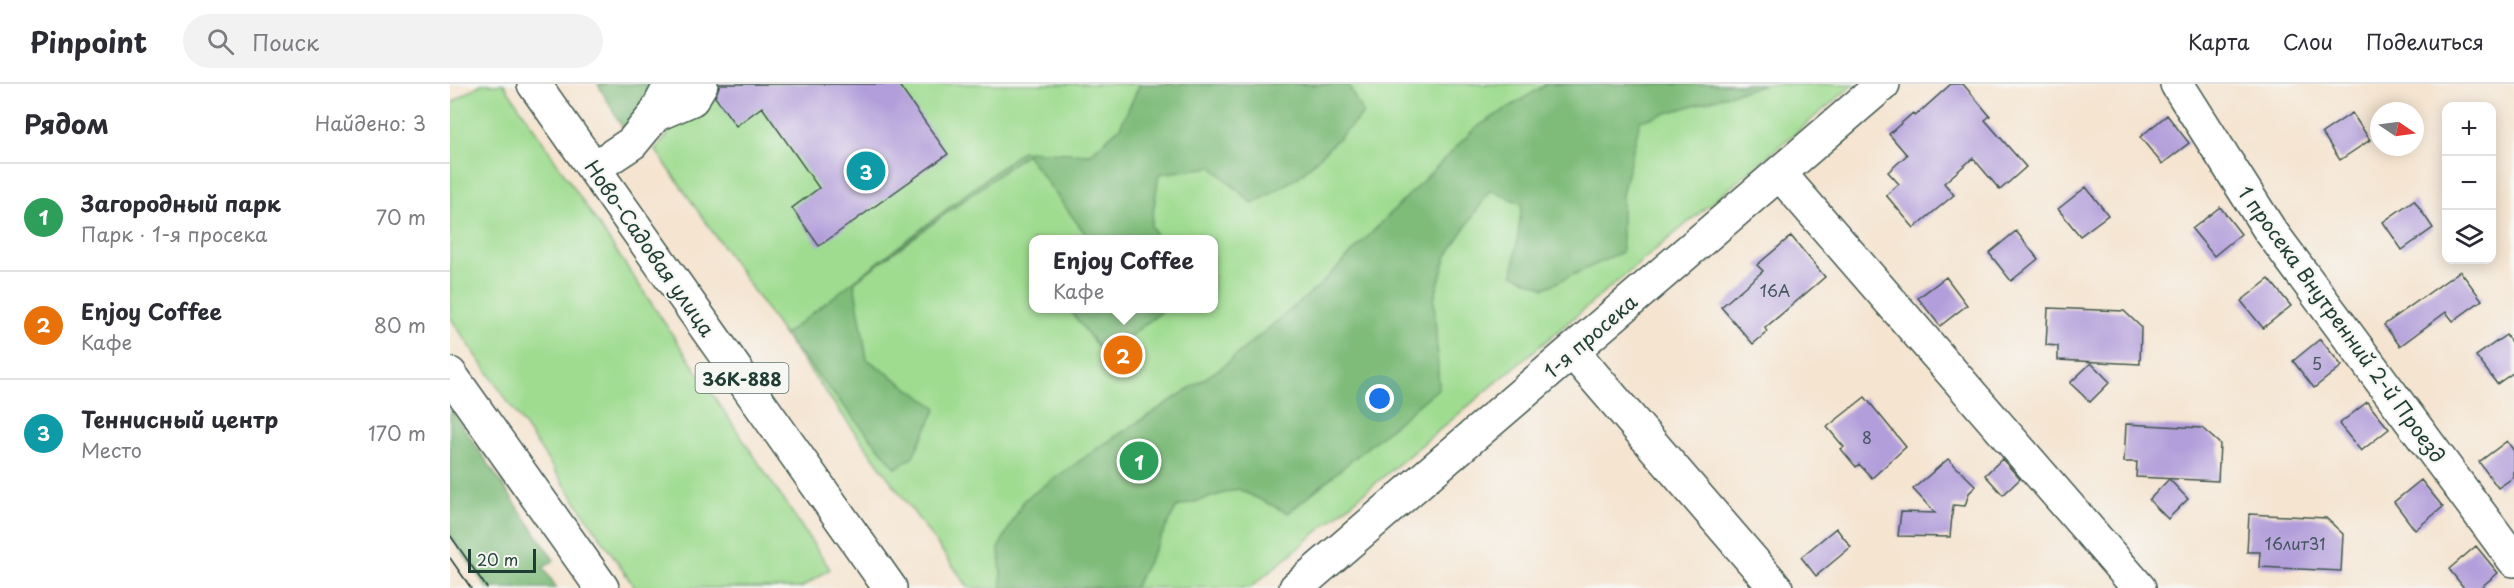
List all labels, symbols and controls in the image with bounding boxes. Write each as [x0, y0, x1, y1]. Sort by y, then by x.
search box [183, 14, 603, 68]
text: Pinpoint [30, 20, 147, 63]
icon: search [204, 25, 237, 58]
text: Поиск [252, 25, 319, 58]
text: Карта [2188, 25, 2250, 57]
text: Слои [2283, 25, 2333, 57]
text: Поделиться [2366, 25, 2484, 57]
north arrow [2370, 102, 2424, 156]
map controls [2442, 102, 2496, 264]
button: + [2442, 102, 2496, 156]
text: Рядом [24, 104, 109, 143]
text: Найдено: 3 [315, 108, 426, 138]
pin: 3 [846, 148, 886, 194]
street label: Ново-Садовая улица [578, 154, 723, 343]
button: − [2442, 156, 2496, 210]
street label: 1 просека Внутренний 2-й Проезд [2231, 179, 2453, 469]
text: Загородный парк [81, 186, 281, 219]
text: 1 [39, 202, 48, 232]
text: 70 m [376, 202, 426, 232]
button: layers [2442, 210, 2496, 264]
text: Парк · 1-я просека [81, 219, 267, 249]
popup [1029, 235, 1218, 313]
text: Enjoy Coffee [1053, 243, 1194, 276]
text: Кафе [1053, 276, 1104, 306]
house number: 16А [1760, 278, 1790, 302]
street label: 1-я просека [1537, 286, 1644, 385]
text: Enjoy Coffee [81, 294, 222, 327]
text: 2 [36, 310, 51, 340]
text: 80 m [374, 310, 426, 340]
text: Кафе [81, 327, 132, 357]
pin: 2 [1104, 332, 1142, 378]
house number: 5 [2312, 351, 2322, 375]
road number: 36К-888 [696, 363, 788, 393]
your location [1365, 384, 1394, 413]
text: Теннисный центр [81, 402, 278, 435]
text: 3 [37, 418, 50, 448]
text: 170 m [368, 418, 426, 448]
house number: 8 [1862, 425, 1872, 449]
text: Место [81, 435, 142, 465]
pin: 1 [1120, 438, 1158, 484]
house number: 16лит31 [2265, 531, 2325, 555]
scale bar [468, 546, 536, 574]
text: 20 m [477, 547, 518, 571]

